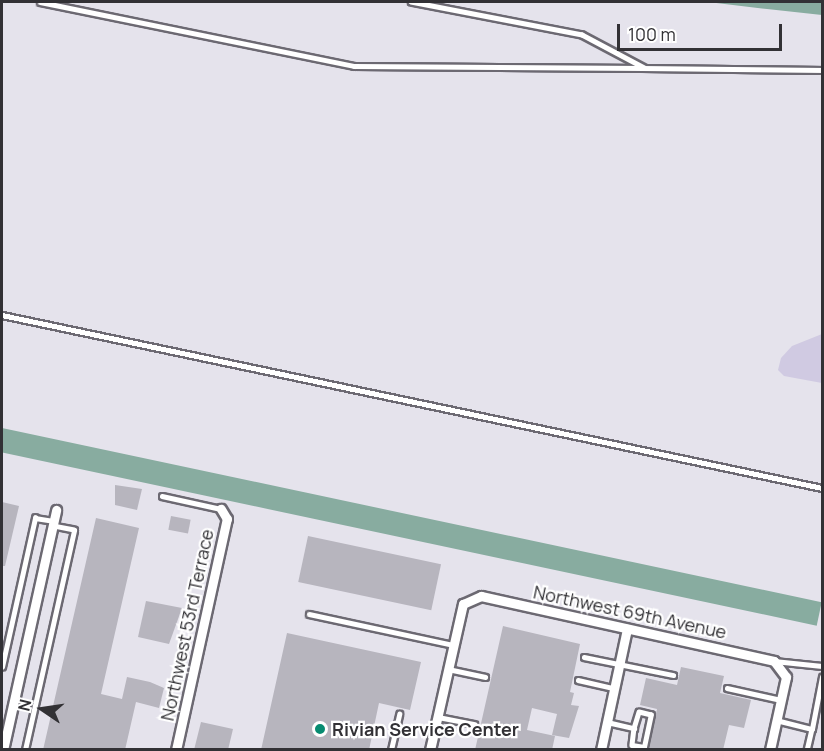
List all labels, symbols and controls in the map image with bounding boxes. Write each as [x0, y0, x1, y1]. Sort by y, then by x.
scale bar [620, 12, 785, 50]
text: 100 m [628, 22, 676, 46]
street label: Northwest 53rd Terrace [156, 527, 218, 723]
street label: Northwest 69th Avenue [531, 581, 729, 643]
north arrow [12, 679, 72, 739]
text: N [12, 697, 36, 713]
place label: Rivian Service Center [332, 718, 519, 740]
marker: Rivian Service Center [313, 722, 327, 736]

